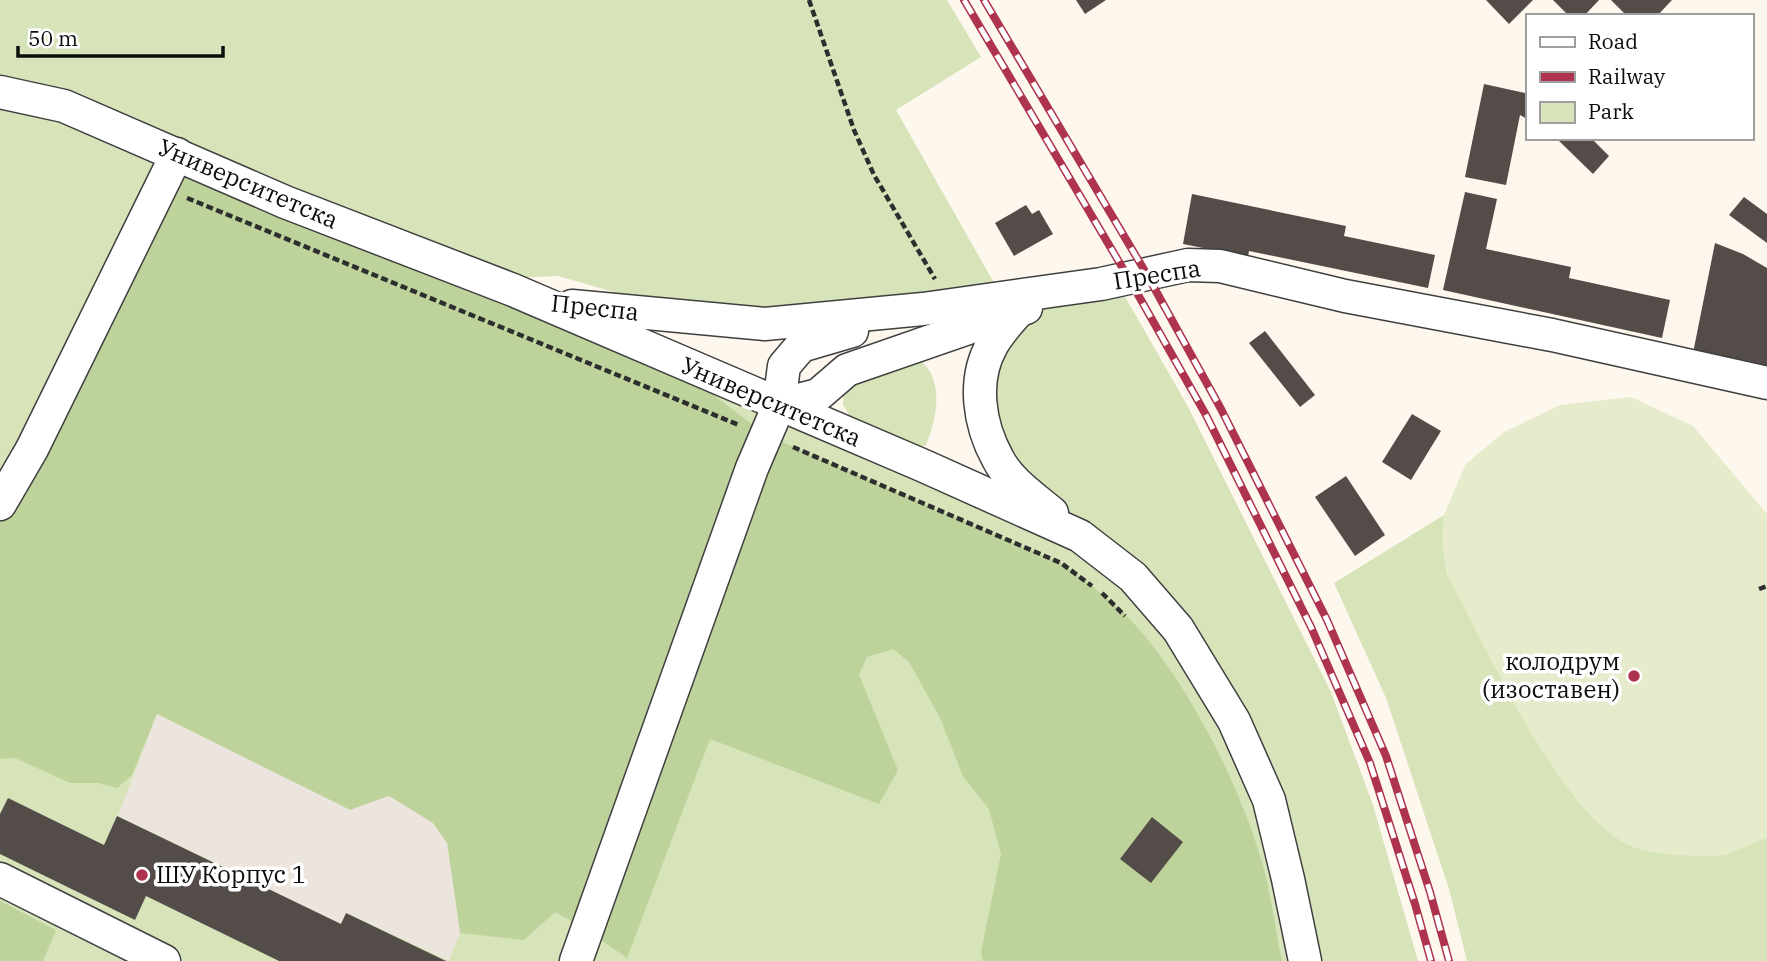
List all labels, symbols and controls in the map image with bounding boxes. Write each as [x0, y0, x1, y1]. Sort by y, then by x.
scale bar [18, 14, 222, 58]
legend [1526, 14, 1753, 140]
text: 50 m [28, 24, 78, 52]
text: Road [1588, 27, 1638, 55]
text: Railway [1588, 62, 1666, 90]
text: Park [1588, 97, 1635, 125]
street label: Университетска [153, 131, 343, 236]
street label: Преспа [1111, 251, 1203, 297]
street label: Преспа [550, 286, 641, 328]
street label: Университетска [676, 349, 866, 454]
place label: колодрум (изоставен) [1482, 645, 1620, 705]
marker: колодрум (изоставен) [1626, 668, 1642, 684]
place label: ШУ Корпус 1 [156, 858, 306, 890]
marker: ШУ Корпус 1 [134, 867, 150, 883]

